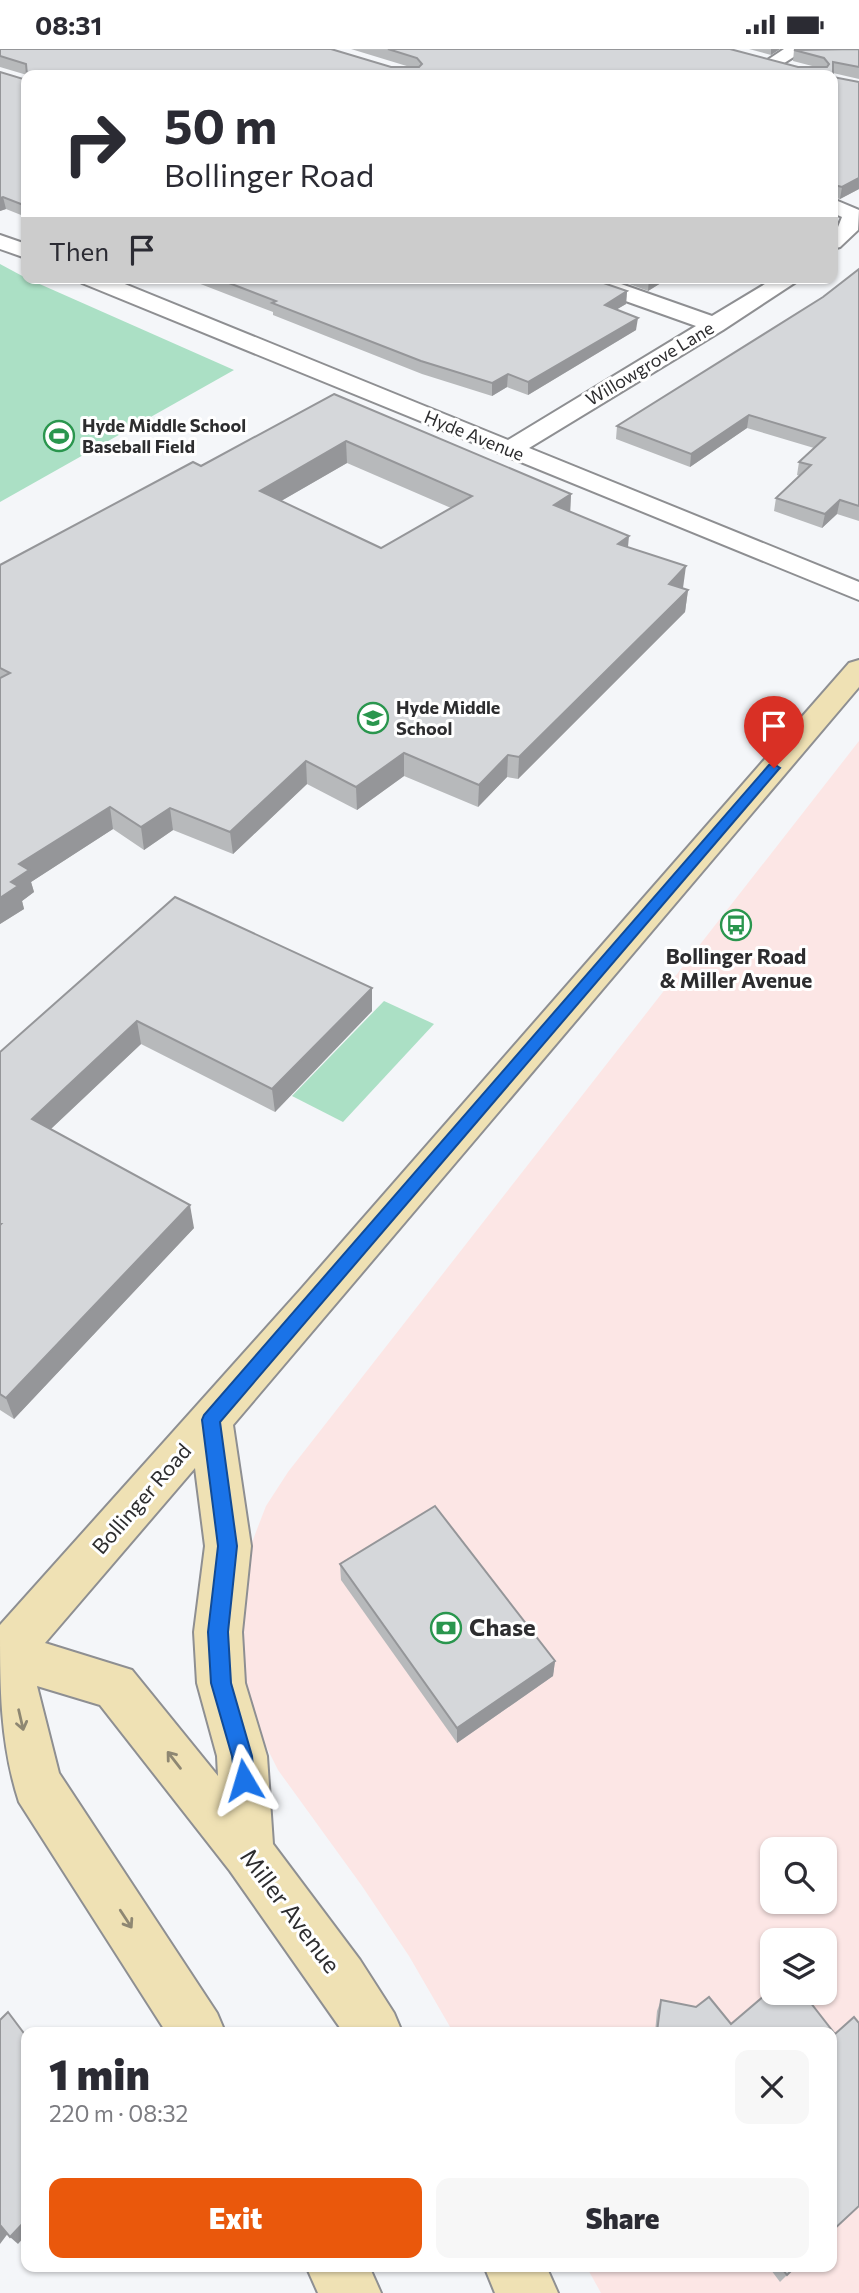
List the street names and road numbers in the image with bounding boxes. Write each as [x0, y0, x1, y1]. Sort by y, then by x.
street label: Willowgrove Lane [581, 316, 717, 410]
street label: Hyde Avenue [421, 405, 528, 465]
street label: Bollinger Road [86, 1438, 196, 1558]
street label: Miller Avenue [235, 1842, 347, 1978]

